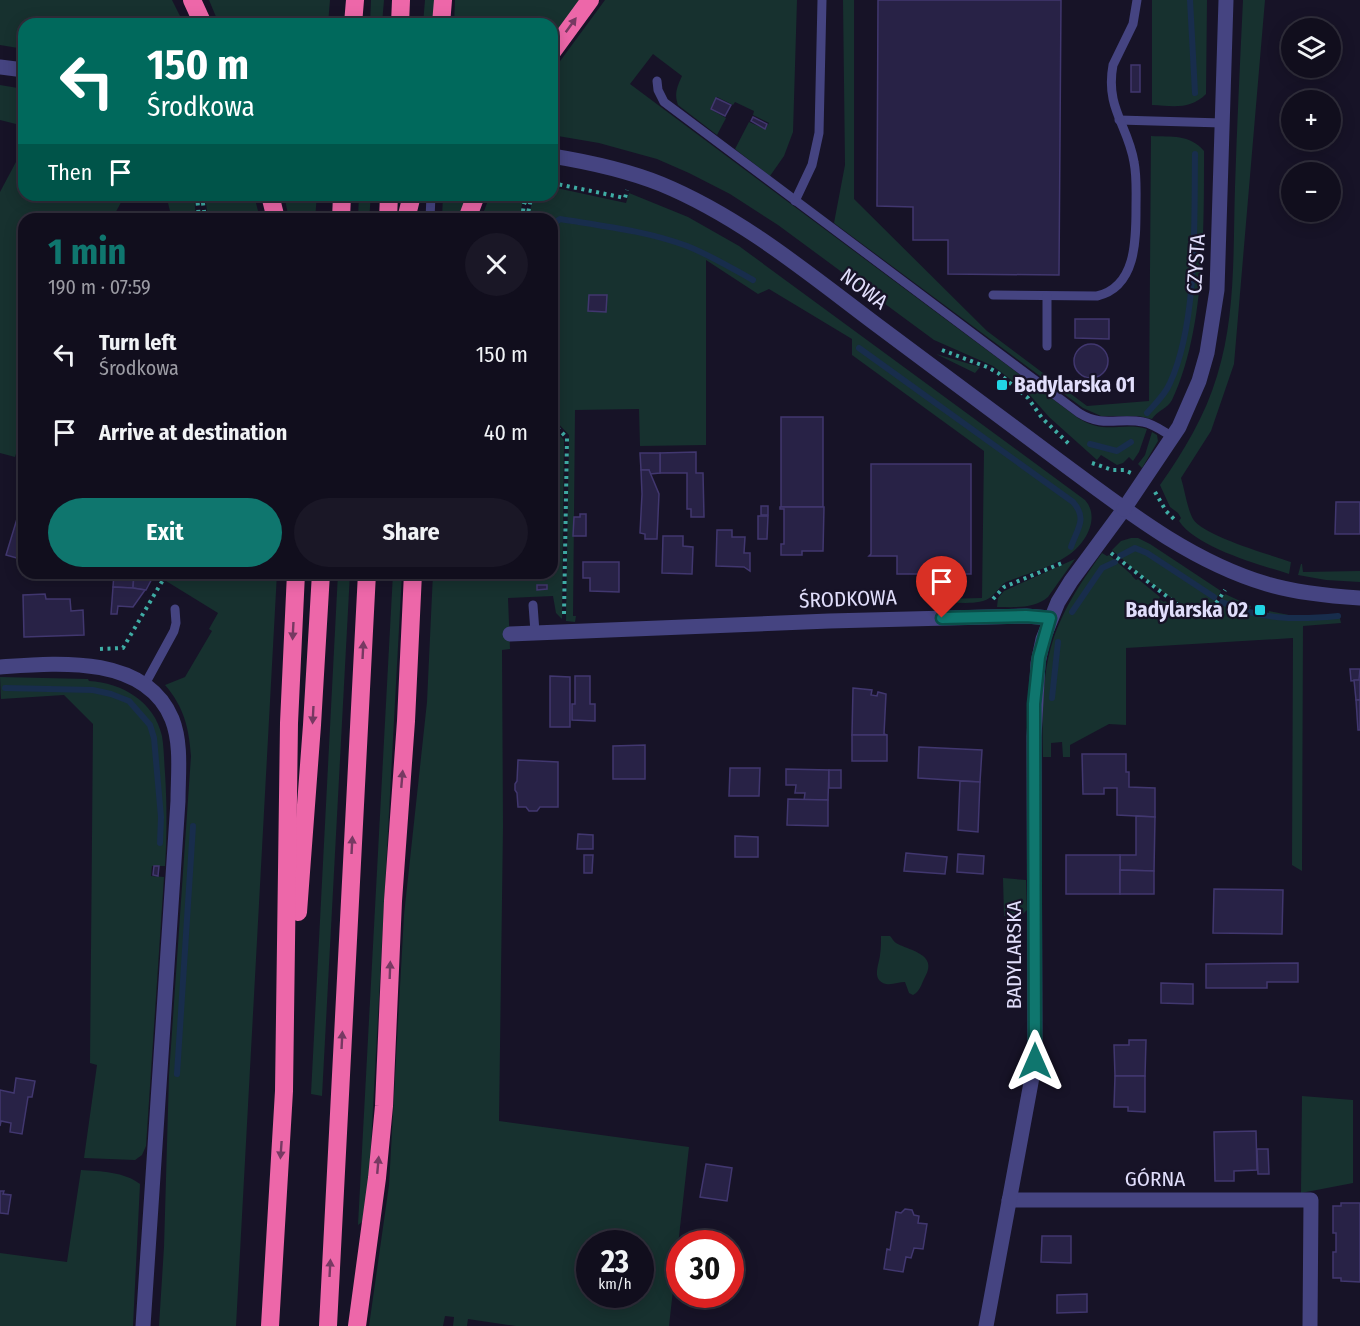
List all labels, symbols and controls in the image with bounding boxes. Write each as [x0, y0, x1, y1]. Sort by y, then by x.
one-way arrow [564, 18, 576, 33]
map controls [1281, 18, 1341, 222]
button: layers [1281, 18, 1341, 78]
text: 150 m [147, 40, 249, 90]
icon: left [48, 42, 126, 120]
button: + [1281, 90, 1341, 150]
text: Środkowa [147, 91, 255, 123]
icon: arrive [104, 156, 137, 189]
text: Then [48, 159, 92, 186]
button: − [1281, 162, 1341, 222]
text: 1 min [48, 230, 126, 274]
button: close [465, 233, 528, 296]
street label: CZYSTA [1181, 233, 1211, 295]
street label: NOWA [835, 263, 893, 315]
text: 190 m · 07:59 [48, 275, 151, 299]
text: Turn left [99, 329, 177, 356]
icon: left [48, 338, 81, 371]
text: 150 m [476, 341, 528, 368]
text: Środkowa [99, 356, 179, 380]
place label: Badylarska 01 [1014, 372, 1135, 398]
marker: Badylarska 01 [995, 378, 1009, 392]
icon: arrive [48, 416, 81, 449]
text: Arrive at destination [99, 419, 287, 446]
text: 40 m [484, 419, 528, 446]
button: Exit [48, 498, 282, 567]
button: Share [294, 498, 528, 567]
pin [916, 556, 967, 618]
icon: arrive [925, 565, 958, 598]
street label: ŚRODKOWA [799, 584, 897, 614]
place label: Badylarska 02 [1125, 597, 1248, 623]
marker: Badylarska 02 [1253, 603, 1267, 617]
one-way arrow [288, 622, 297, 641]
one-way arrow [358, 641, 367, 660]
one-way arrow [308, 706, 317, 725]
one-way arrow [397, 770, 407, 789]
one-way arrow [347, 835, 357, 854]
street label: BADYLARSKA [1001, 901, 1027, 1009]
one-way arrow [385, 961, 394, 980]
position arrow [1003, 1029, 1067, 1093]
one-way arrow [338, 1030, 347, 1049]
one-way arrow [276, 1140, 285, 1159]
one-way arrow [373, 1155, 383, 1174]
street label: GÓRNA [1125, 1166, 1185, 1192]
speed limit sign: 30 [666, 1230, 744, 1308]
text: 23 [601, 1244, 629, 1280]
one-way arrow [326, 1258, 335, 1277]
text: km/h [598, 1275, 632, 1293]

